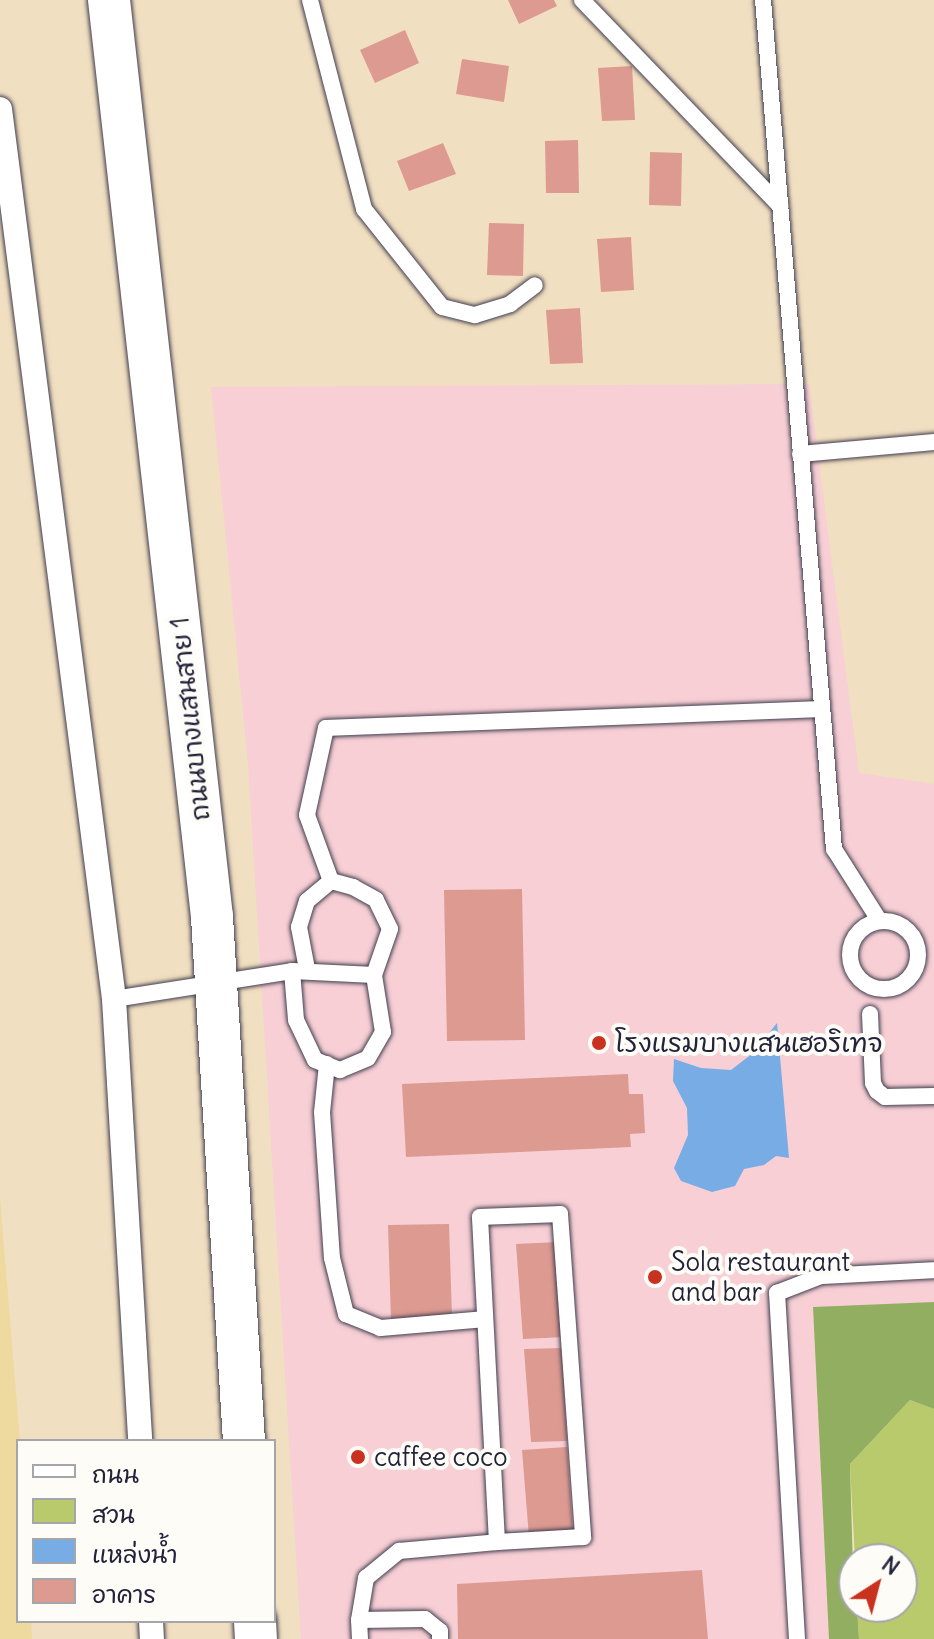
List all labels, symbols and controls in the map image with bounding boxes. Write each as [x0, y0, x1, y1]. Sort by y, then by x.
street label: ถนนบางแสนสาย 1 [164, 616, 216, 822]
place label: โรงแรมบางแสนเฮอริเทจ [615, 1027, 882, 1059]
marker: โรงแรมบางแสนเฮอริเทจ [590, 1034, 608, 1052]
place label: Sola restaurant and bar [671, 1246, 850, 1308]
marker: Sola restaurant and bar [646, 1268, 664, 1286]
legend [16, 1439, 276, 1623]
place label: caffee coco [374, 1441, 508, 1473]
marker: caffee coco [349, 1448, 367, 1466]
text: ถนน [92, 1459, 139, 1489]
text: สวน [92, 1499, 135, 1529]
text: แหล่งน้ำ [92, 1539, 178, 1569]
north arrow [838, 1543, 918, 1623]
text: N [877, 1549, 905, 1581]
text: อาคาร [92, 1579, 156, 1609]

